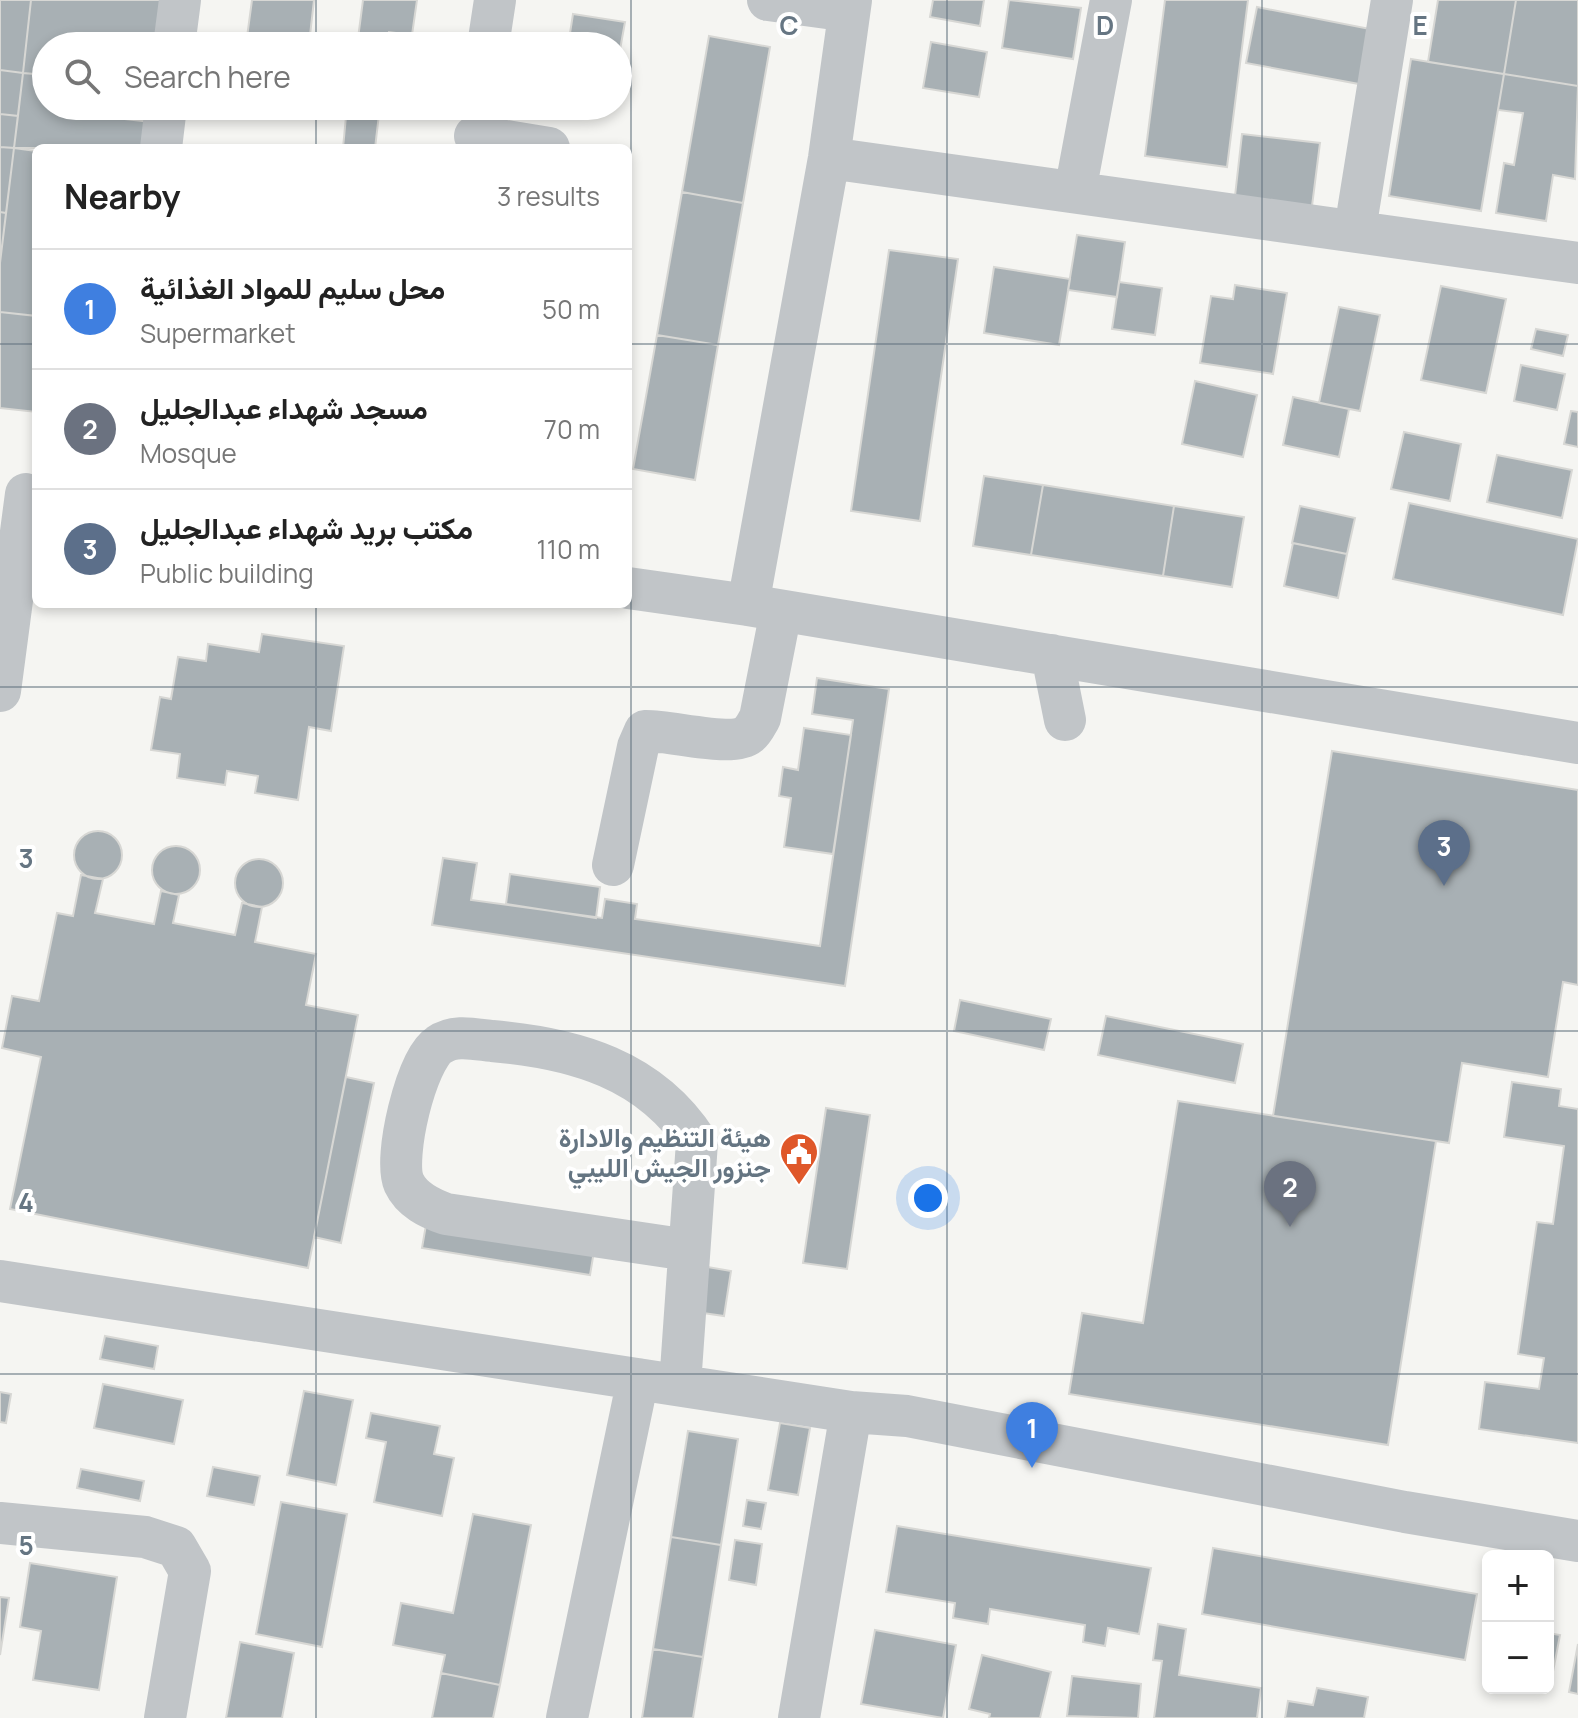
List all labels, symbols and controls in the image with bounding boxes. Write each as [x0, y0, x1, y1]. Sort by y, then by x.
text: C [779, 7, 799, 43]
text: D [1096, 7, 1114, 43]
text: E [1412, 7, 1428, 43]
search box [32, 32, 632, 120]
icon: search [60, 54, 104, 98]
text: Search here [124, 56, 291, 97]
text: Nearby [64, 173, 180, 219]
text: 3 results [497, 178, 600, 214]
text: محل سليم للمواد الغذائية [140, 267, 445, 308]
text: 1 [84, 291, 96, 327]
text: 50 m [542, 291, 600, 327]
text: Supermarket [140, 315, 296, 351]
text: مسجد شهداء عبدالجليل [140, 387, 428, 428]
text: 2 [82, 411, 98, 447]
text: 70 m [544, 411, 600, 447]
text: Mosque [140, 435, 237, 471]
text: مكتب بريد شهداء عبدالجليل [140, 507, 473, 548]
text: 3 [82, 531, 98, 567]
text: 110 m [537, 531, 600, 567]
text: Public building [140, 555, 314, 591]
pin: 3 [1418, 820, 1470, 886]
text: 3 [18, 840, 34, 876]
place label: هيئة التنظيم والادارة جنزور الجيش الليبي [559, 1119, 771, 1190]
public building icon: هيئة التنظيم والادارة جنزور الجيش الليبي [778, 1131, 820, 1186]
pin: 2 [1264, 1161, 1316, 1227]
your location [908, 1178, 948, 1218]
text: 4 [18, 1184, 34, 1220]
pin: 1 [1006, 1402, 1058, 1468]
text: 5 [18, 1527, 34, 1563]
map controls [1482, 1550, 1554, 1694]
button: + [1482, 1550, 1554, 1622]
button: − [1482, 1622, 1554, 1694]

